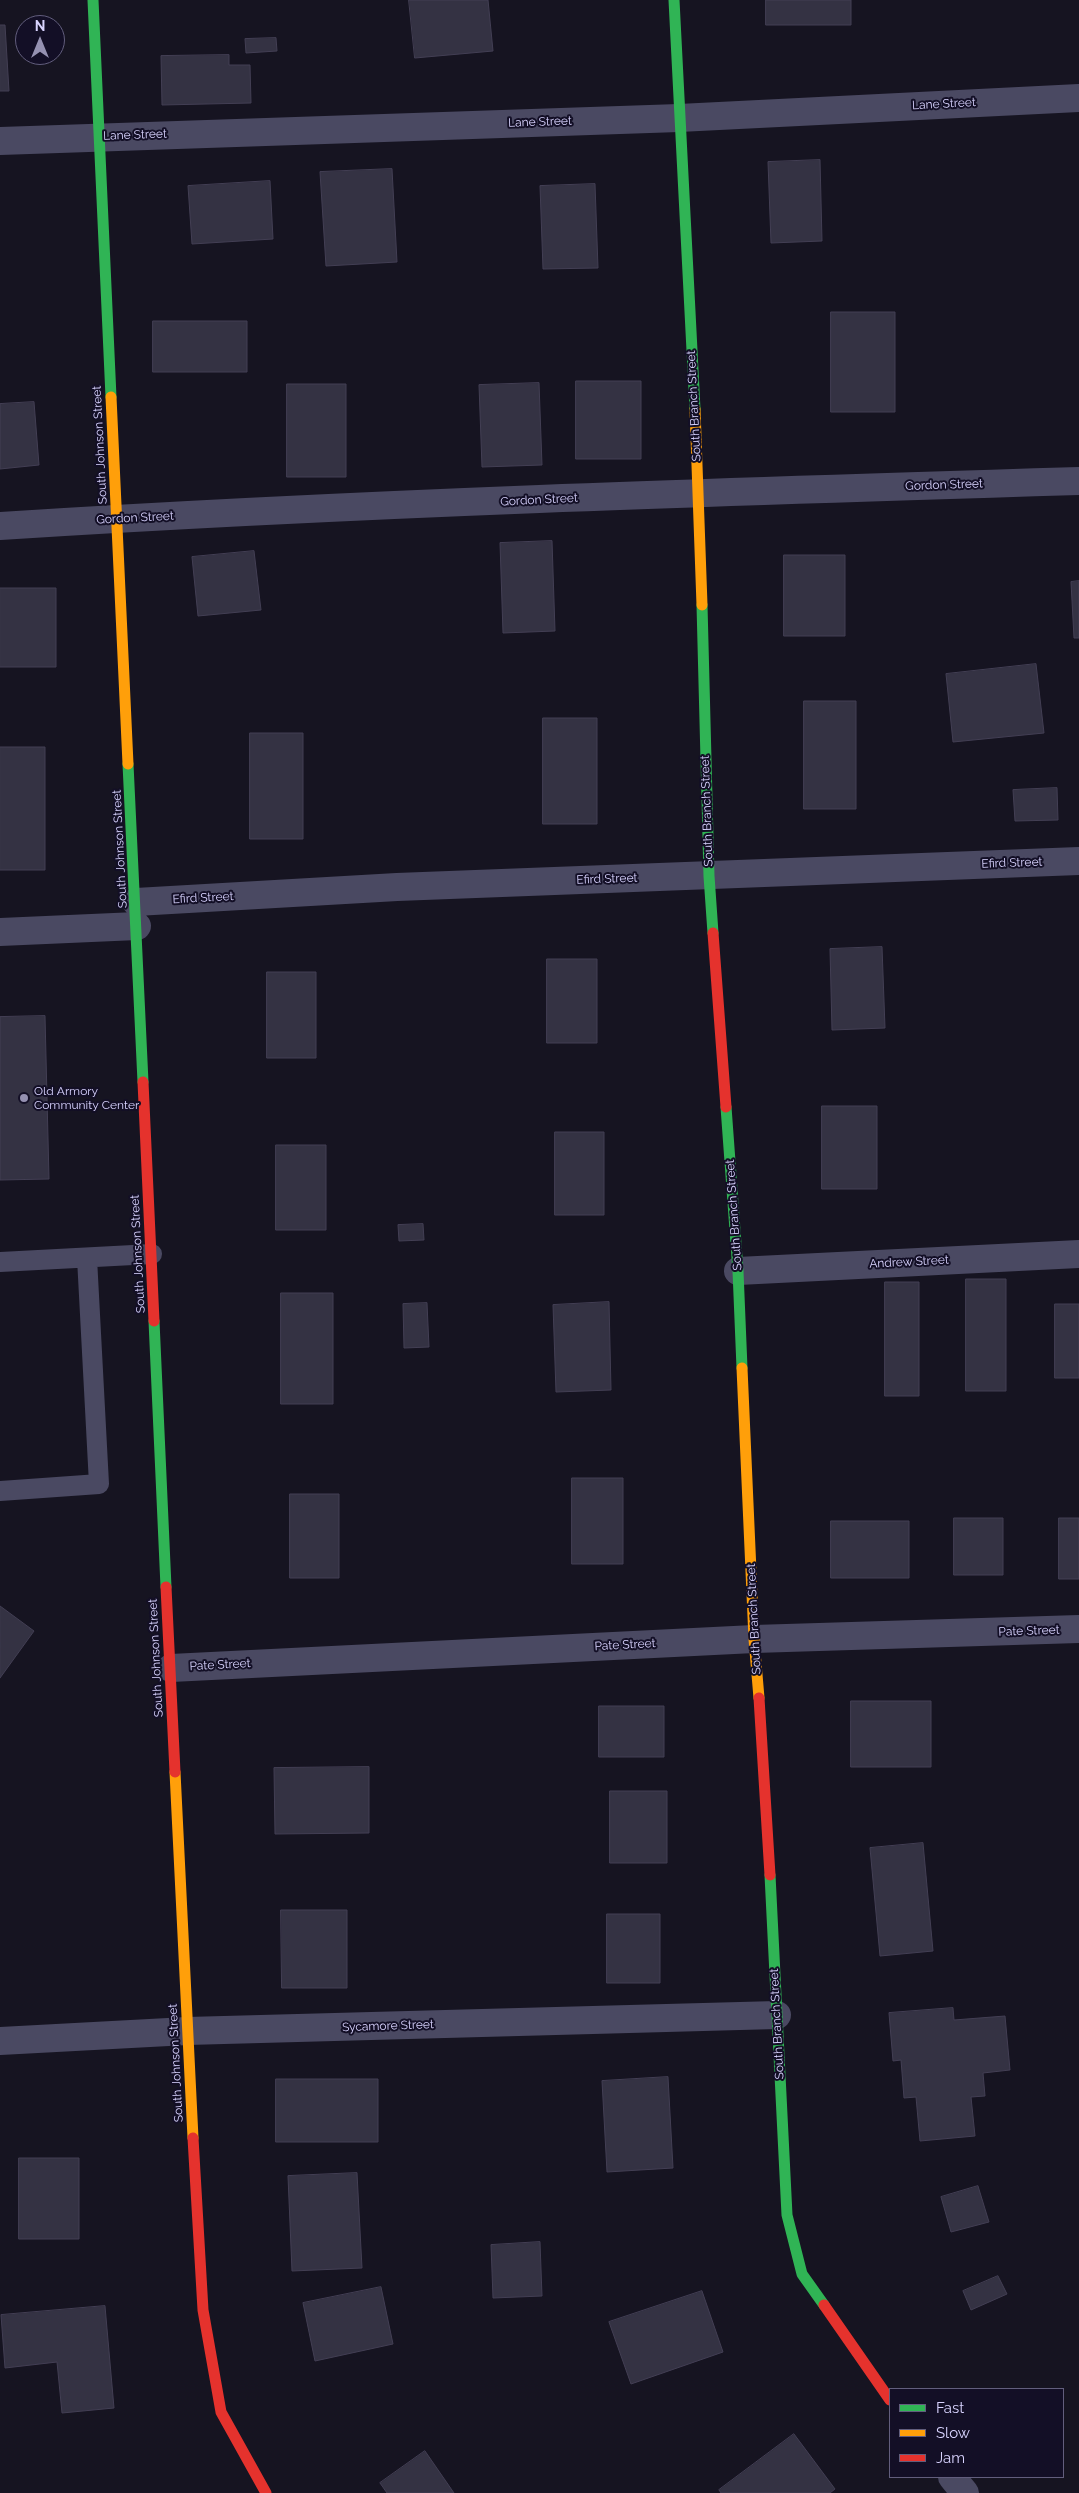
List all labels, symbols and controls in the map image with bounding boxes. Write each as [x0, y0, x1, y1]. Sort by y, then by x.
north arrow [15, 15, 65, 65]
text: N [35, 18, 45, 34]
street label: Lane Street [912, 95, 976, 113]
street label: Lane Street [508, 114, 572, 130]
street label: Lane Street [103, 127, 167, 143]
street label: South Branch Street [684, 350, 704, 462]
street label: South Johnson Street [90, 385, 110, 505]
street label: Gordon Street [905, 476, 983, 494]
street label: Gordon Street [500, 491, 578, 509]
street label: Gordon Street [96, 509, 174, 527]
street label: South Branch Street [698, 755, 716, 867]
street label: South Johnson Street [110, 789, 130, 909]
street label: Efird Street [981, 855, 1043, 871]
street label: Efird Street [576, 871, 638, 887]
street label: Efird Street [172, 889, 234, 907]
place label: Old Armory Community Center [34, 1084, 139, 1112]
marker: Old Armory Community Center [18, 1092, 30, 1104]
street label: South Branch Street [723, 1159, 745, 1271]
street label: South Johnson Street [128, 1194, 148, 1314]
street label: Andrew Street [869, 1253, 949, 1271]
street label: South Branch Street [744, 1563, 764, 1675]
street label: South Johnson Street [146, 1598, 166, 1718]
street label: Pate Street [998, 1623, 1060, 1639]
street label: Pate Street [594, 1636, 656, 1654]
street label: Pate Street [189, 1656, 251, 1674]
street label: South Branch Street [767, 1968, 787, 2080]
street label: South Johnson Street [166, 2003, 186, 2123]
street label: Sycamore Street [342, 2017, 434, 2035]
legend [889, 2388, 1064, 2478]
text: Fast [936, 2399, 964, 2417]
text: Slow [936, 2424, 970, 2442]
text: Jam [936, 2449, 965, 2467]

